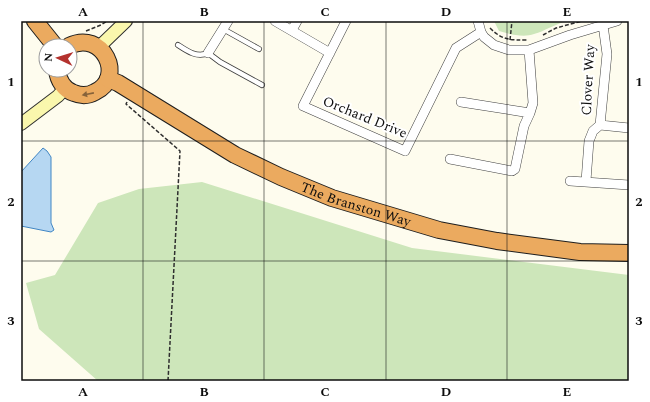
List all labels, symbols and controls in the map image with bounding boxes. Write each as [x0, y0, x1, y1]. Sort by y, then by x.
text: A [78, 2, 88, 22]
text: B [199, 2, 209, 22]
text: C [320, 2, 330, 22]
text: D [441, 2, 451, 22]
text: E [563, 2, 572, 22]
north arrow [38, 38, 78, 78]
street label: Clover Way [576, 43, 600, 116]
text: N [40, 52, 57, 62]
text: 1 [7, 72, 15, 92]
text: 1 [635, 72, 643, 92]
street label: Orchard Drive [320, 90, 411, 144]
one-way arrow [82, 91, 94, 97]
street label: The Branston Way [298, 176, 415, 232]
text: 2 [7, 192, 15, 212]
text: 2 [635, 192, 643, 212]
text: 3 [7, 311, 15, 331]
text: 3 [635, 311, 643, 331]
text: A [78, 382, 88, 402]
text: B [199, 382, 209, 402]
text: C [320, 382, 330, 402]
text: D [441, 382, 451, 402]
text: E [563, 382, 572, 402]

